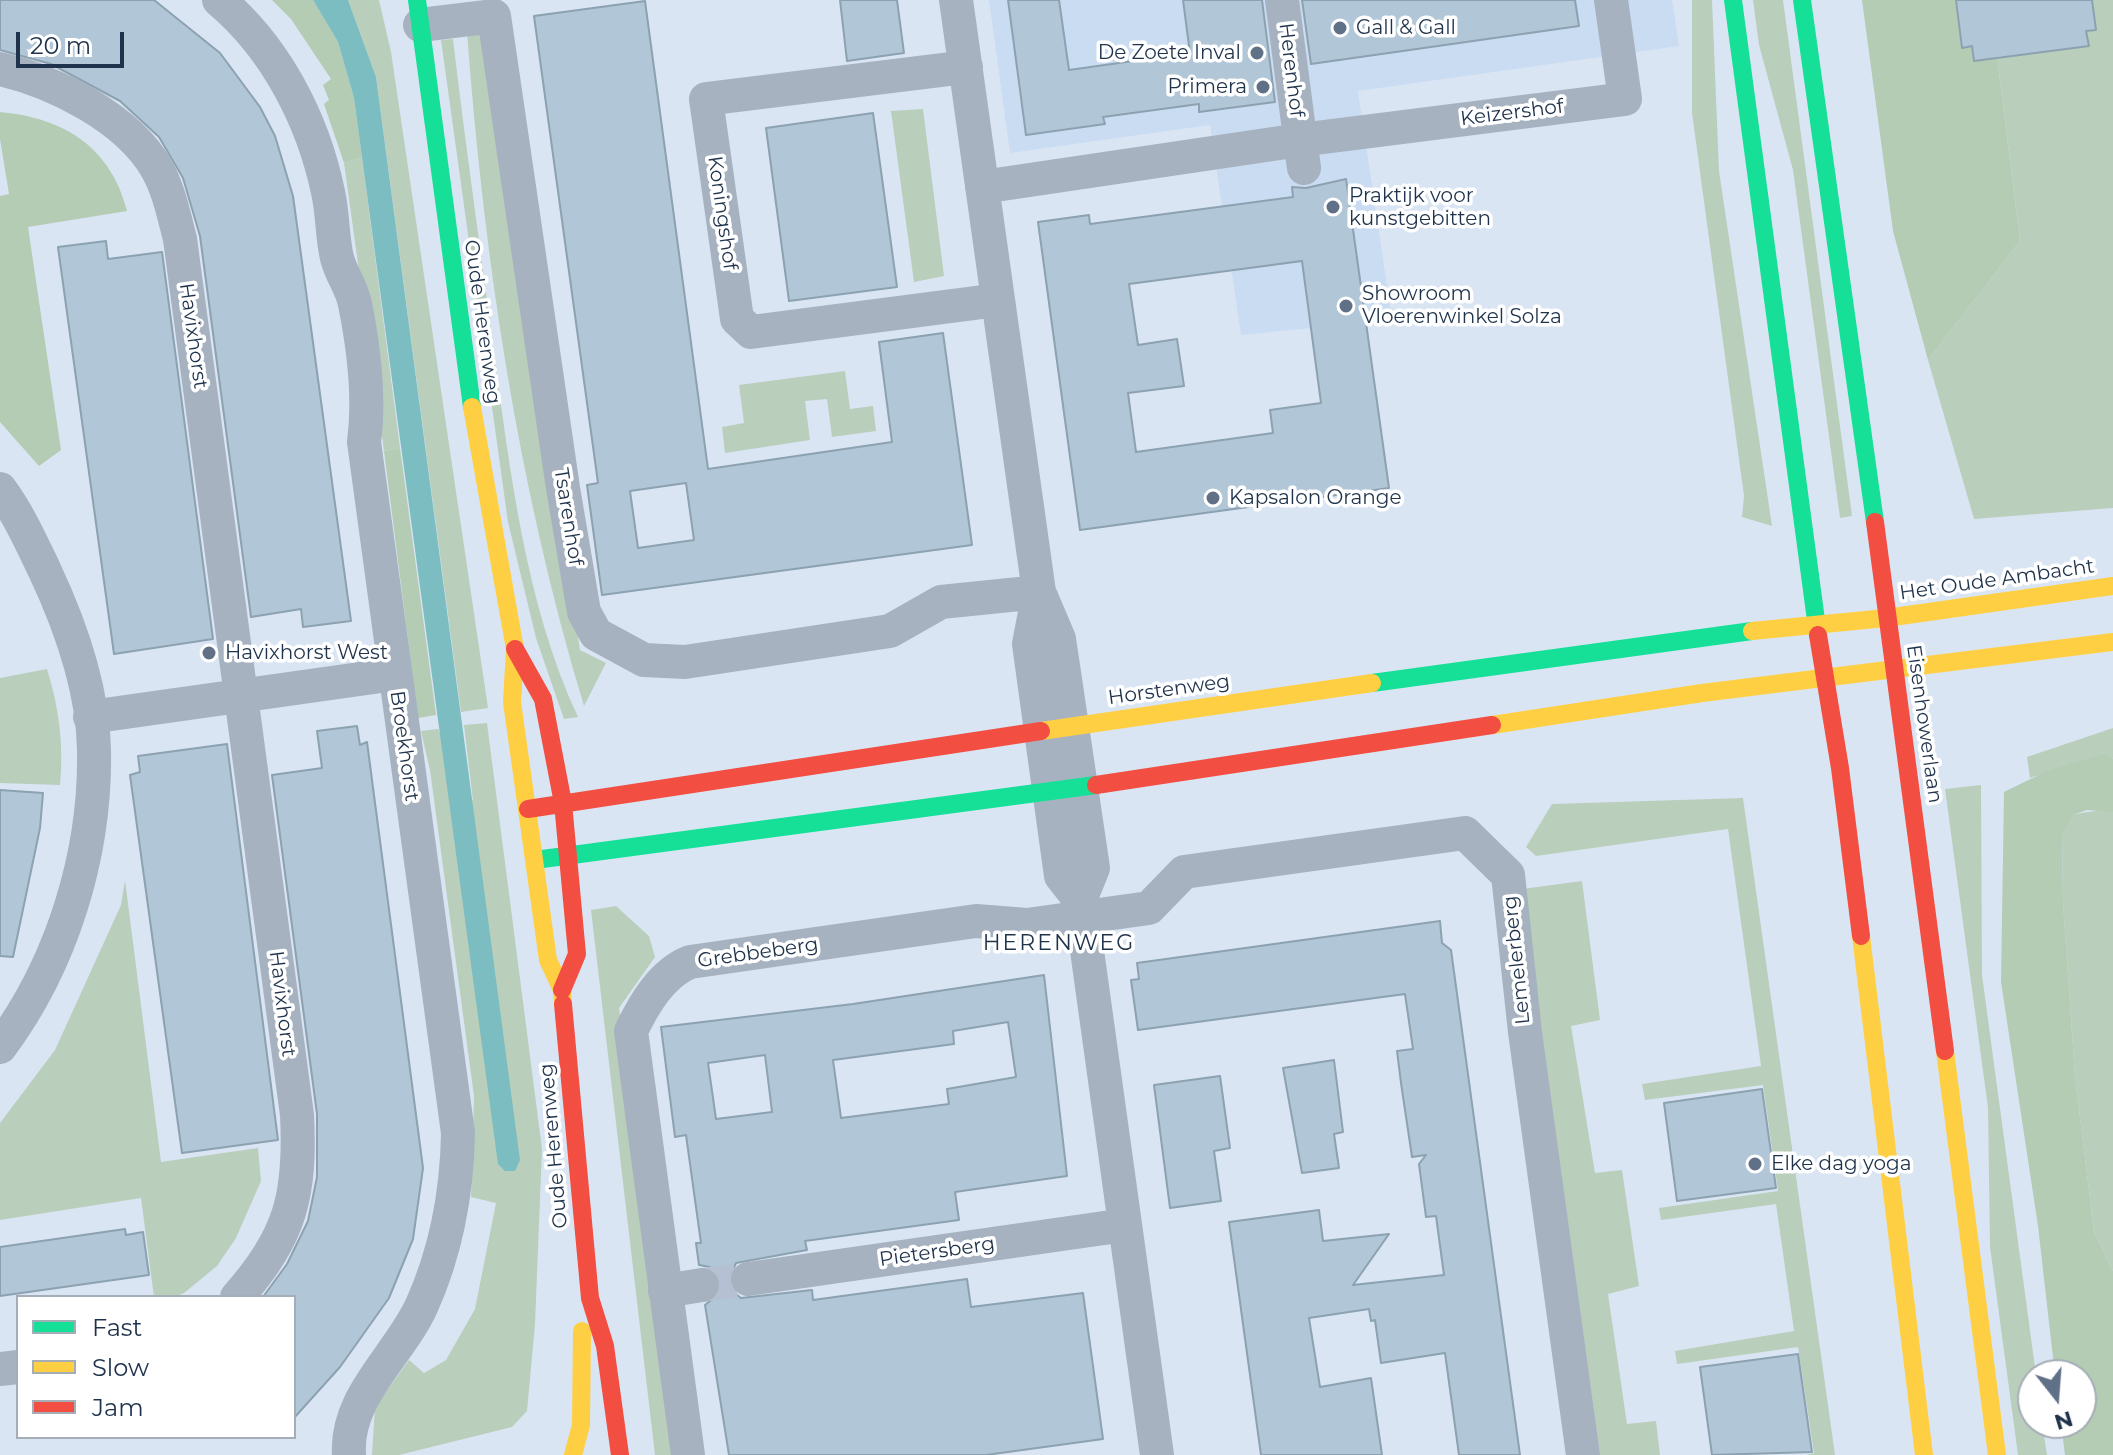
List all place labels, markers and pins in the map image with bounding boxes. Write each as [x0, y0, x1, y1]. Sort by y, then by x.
place label: Gall & Gall [1356, 16, 1456, 40]
marker: Gall & Gall [1331, 19, 1349, 37]
place label: De Zoete Inval [1098, 41, 1241, 65]
marker: De Zoete Inval [1248, 44, 1266, 62]
place label: Primera [1168, 75, 1247, 99]
marker: Primera [1254, 78, 1272, 96]
place label: Praktijk voor kunstgebitten [1349, 184, 1491, 231]
marker: Praktijk voor kunstgebitten [1324, 198, 1342, 216]
place label: Showroom Vloerenwinkel Solza [1362, 282, 1562, 329]
marker: Showroom Vloerenwinkel Solza [1337, 297, 1355, 315]
place label: Kapsalon Orange [1229, 486, 1402, 510]
marker: Kapsalon Orange [1204, 489, 1222, 507]
place label: Havixhorst West [225, 641, 388, 665]
marker: Havixhorst West [200, 644, 218, 662]
place label: Elke dag yoga [1771, 1152, 1911, 1176]
marker: Elke dag yoga [1746, 1155, 1764, 1173]

